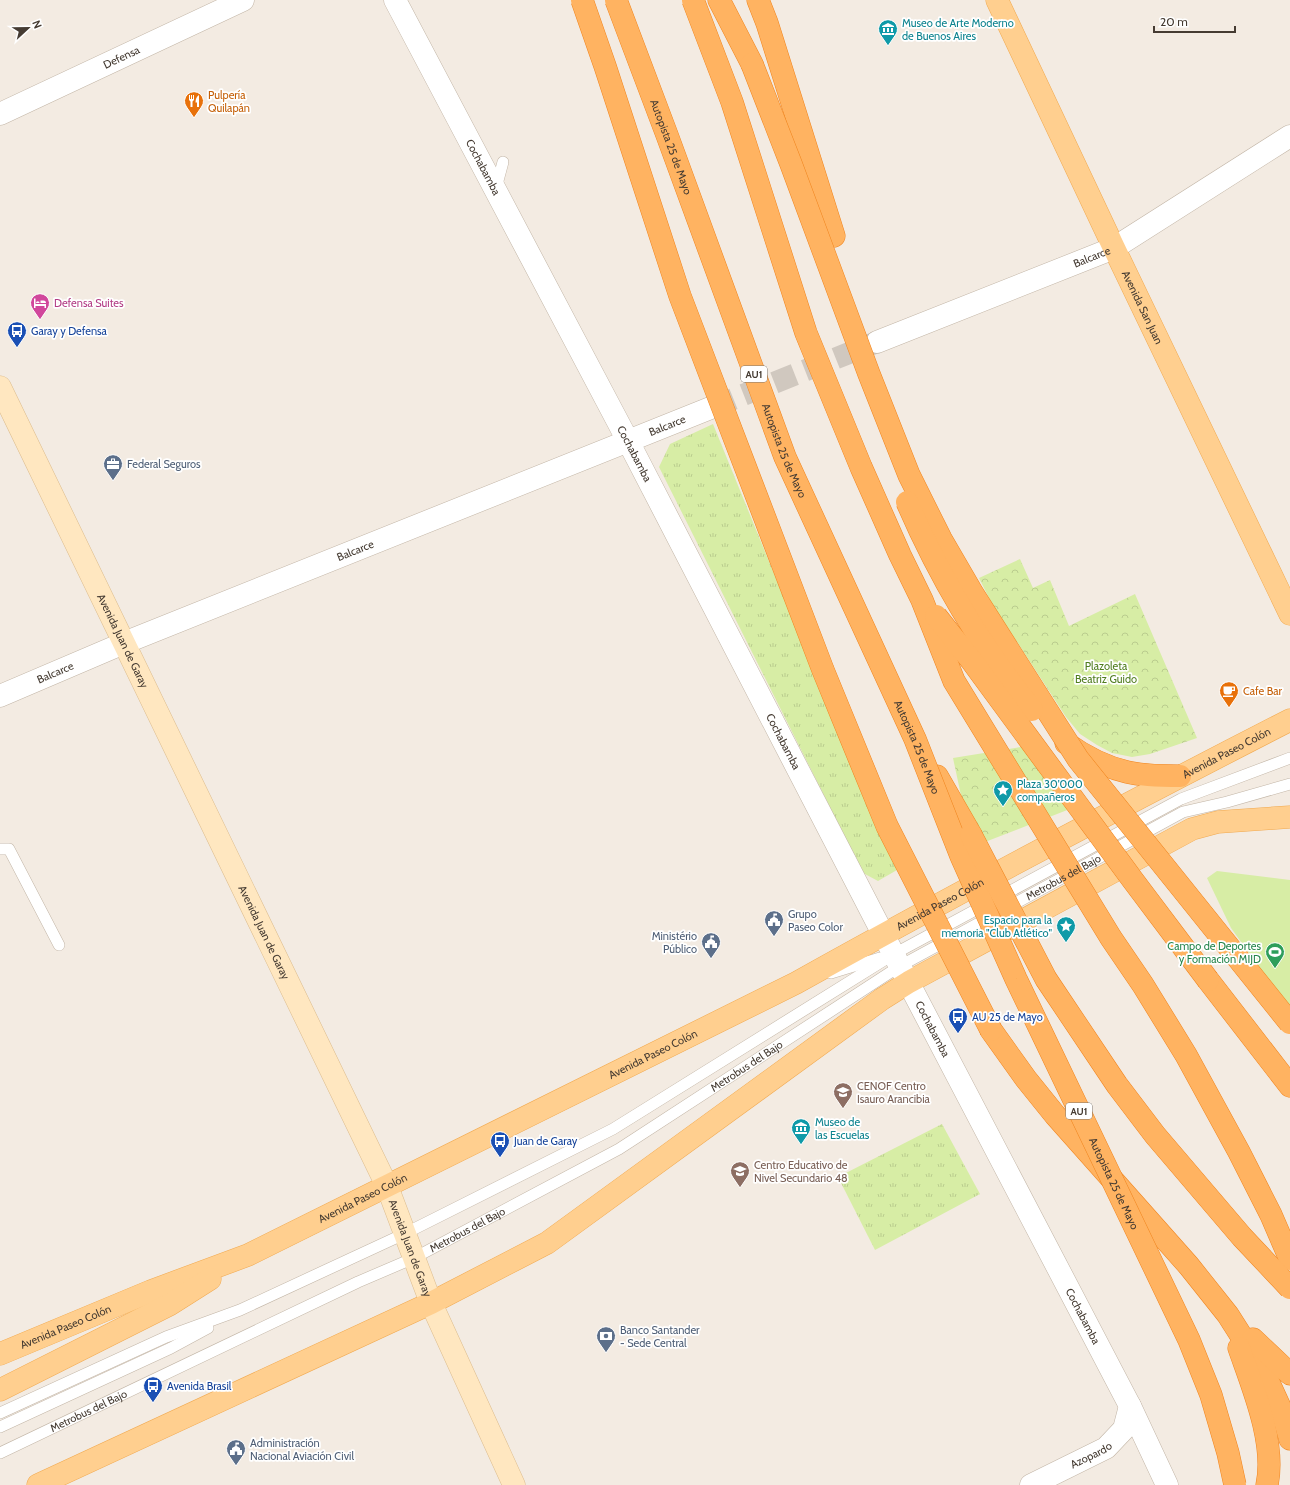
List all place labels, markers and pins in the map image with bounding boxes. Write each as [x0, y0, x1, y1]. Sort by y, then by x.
place label: Museo de Arte Moderno de Buenos Aires [902, 16, 1014, 43]
museum icon: Museo de Arte Moderno de Buenos Aires [877, 18, 899, 46]
place label: Pulpería Quilapán [208, 88, 250, 115]
restaurant icon: Pulpería Quilapán [183, 90, 205, 118]
hotel icon: Defensa Suites [29, 292, 51, 320]
place label: Defensa Suites [54, 296, 124, 310]
bus stop icon: Garay y Defensa [6, 320, 28, 348]
place label: Garay y Defensa [31, 324, 108, 338]
office icon: Federal Seguros [102, 453, 124, 481]
place label: Federal Seguros [127, 457, 201, 471]
cafe icon: Cafe Bar [1218, 680, 1240, 708]
place label: Cafe Bar [1243, 684, 1282, 698]
place label: Plaza 30'000 compañeros [1017, 777, 1083, 804]
place icon: Plaza 30'000 compañeros [992, 779, 1014, 807]
place label: Grupo Paseo Color [788, 907, 843, 934]
public building icon: Grupo Paseo Color [763, 909, 785, 937]
place label: Espacio para la memoria "Club Atlético" [942, 913, 1053, 940]
place icon: Espacio para la memoria "Club Atlético" [1055, 915, 1077, 943]
place label: Ministério Público [652, 929, 697, 956]
public building icon: Ministério Público [700, 931, 722, 959]
place label: Campo de Deportes y Formación MIJD [1167, 939, 1261, 966]
sports icon: Campo de Deportes y Formación MIJD [1264, 941, 1286, 969]
bus stop icon: AU 25 de Mayo [947, 1006, 969, 1034]
place label: AU 25 de Mayo [972, 1010, 1043, 1024]
place label: CENOF Centro Isauro Arancibia [857, 1079, 931, 1106]
school or university icon: CENOF Centro Isauro Arancibia [832, 1081, 854, 1109]
place label: Museo de las Escuelas [815, 1115, 870, 1142]
museum icon: Museo de las Escuelas [790, 1117, 812, 1145]
bus stop icon: Juan de Garay [489, 1130, 511, 1158]
place label: Juan de Garay [513, 1134, 578, 1148]
place label: Centro Educativo de Nivel Secundario 48 [754, 1158, 848, 1185]
school or university icon: Centro Educativo de Nivel Secundario 48 [729, 1160, 751, 1188]
place label: Banco Santander - Sede Central [620, 1323, 700, 1350]
bank icon: Banco Santander - Sede Central [595, 1325, 617, 1353]
bus stop icon: Avenida Brasil [142, 1375, 164, 1403]
place label: Avenida Brasil [167, 1379, 232, 1393]
place label: Administración Nacional Aviación Civil [250, 1436, 354, 1463]
public building icon: Administración Nacional Aviación Civil [225, 1438, 247, 1466]

